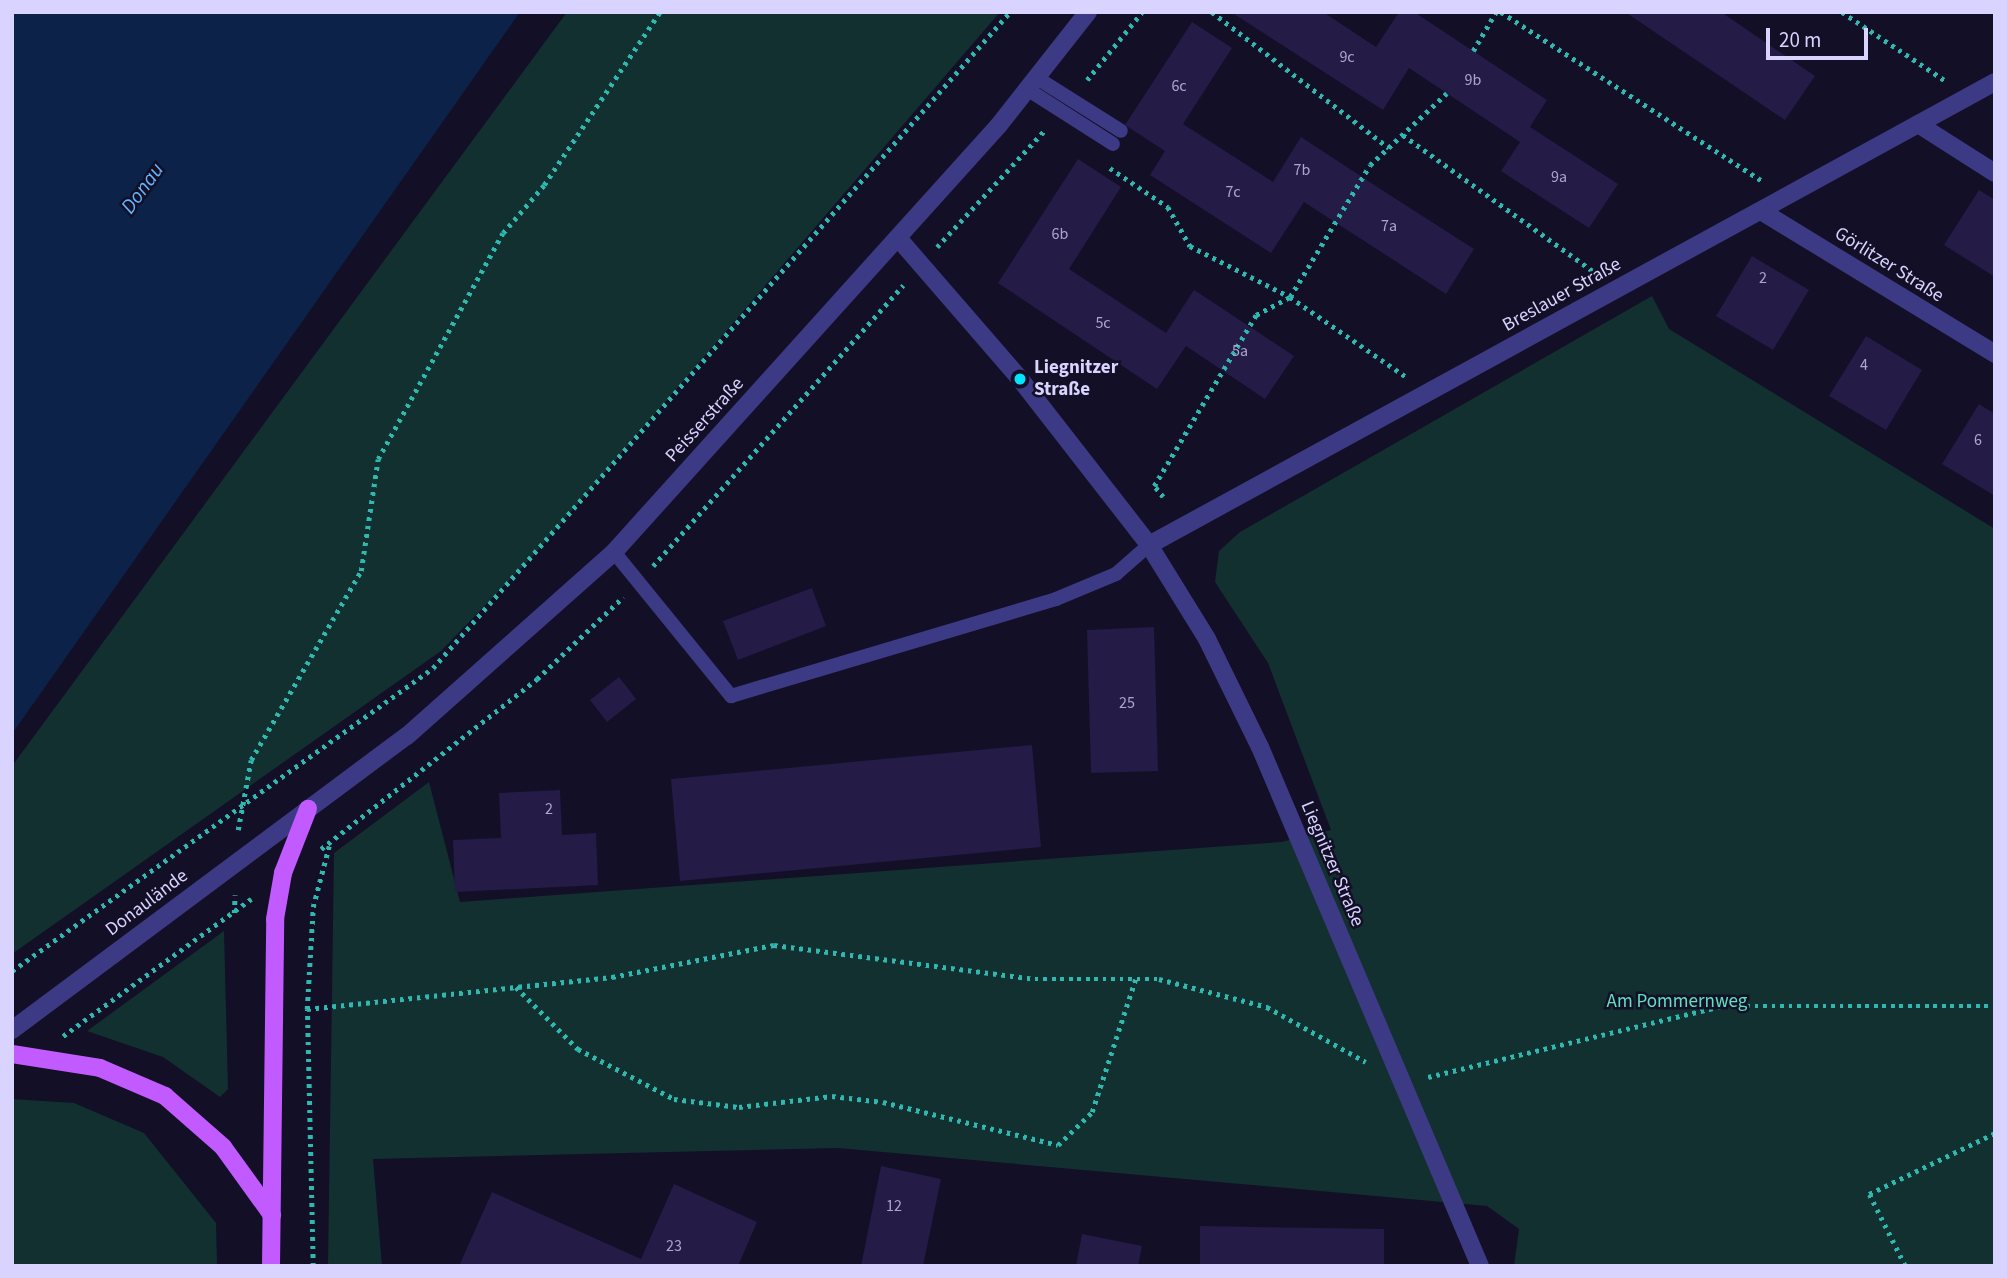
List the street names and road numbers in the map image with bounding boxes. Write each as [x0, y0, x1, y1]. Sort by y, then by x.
street label: Görlitzer Straße [1830, 222, 1948, 308]
street label: Breslauer Straße [1499, 253, 1625, 337]
street label: Peisserstraße [661, 373, 749, 467]
street label: Liegnitzer Straße [1295, 798, 1369, 930]
street label: Donaulände [101, 865, 193, 941]

